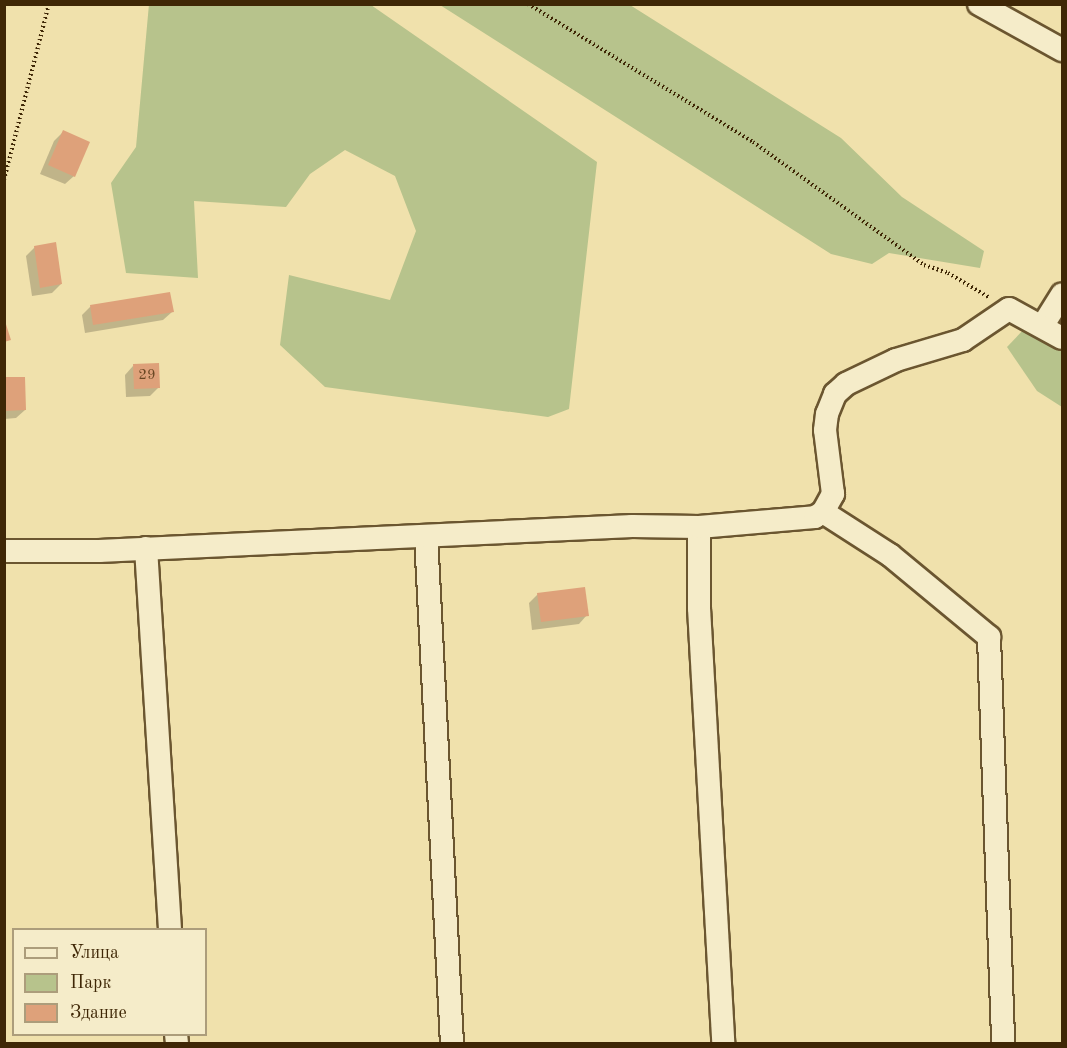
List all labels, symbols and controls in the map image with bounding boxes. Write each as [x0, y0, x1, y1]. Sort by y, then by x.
house number: 29 [138, 367, 156, 385]
legend [12, 928, 207, 1036]
text: Улица [70, 944, 119, 962]
text: Парк [70, 974, 111, 992]
text: Здание [70, 1004, 127, 1022]

